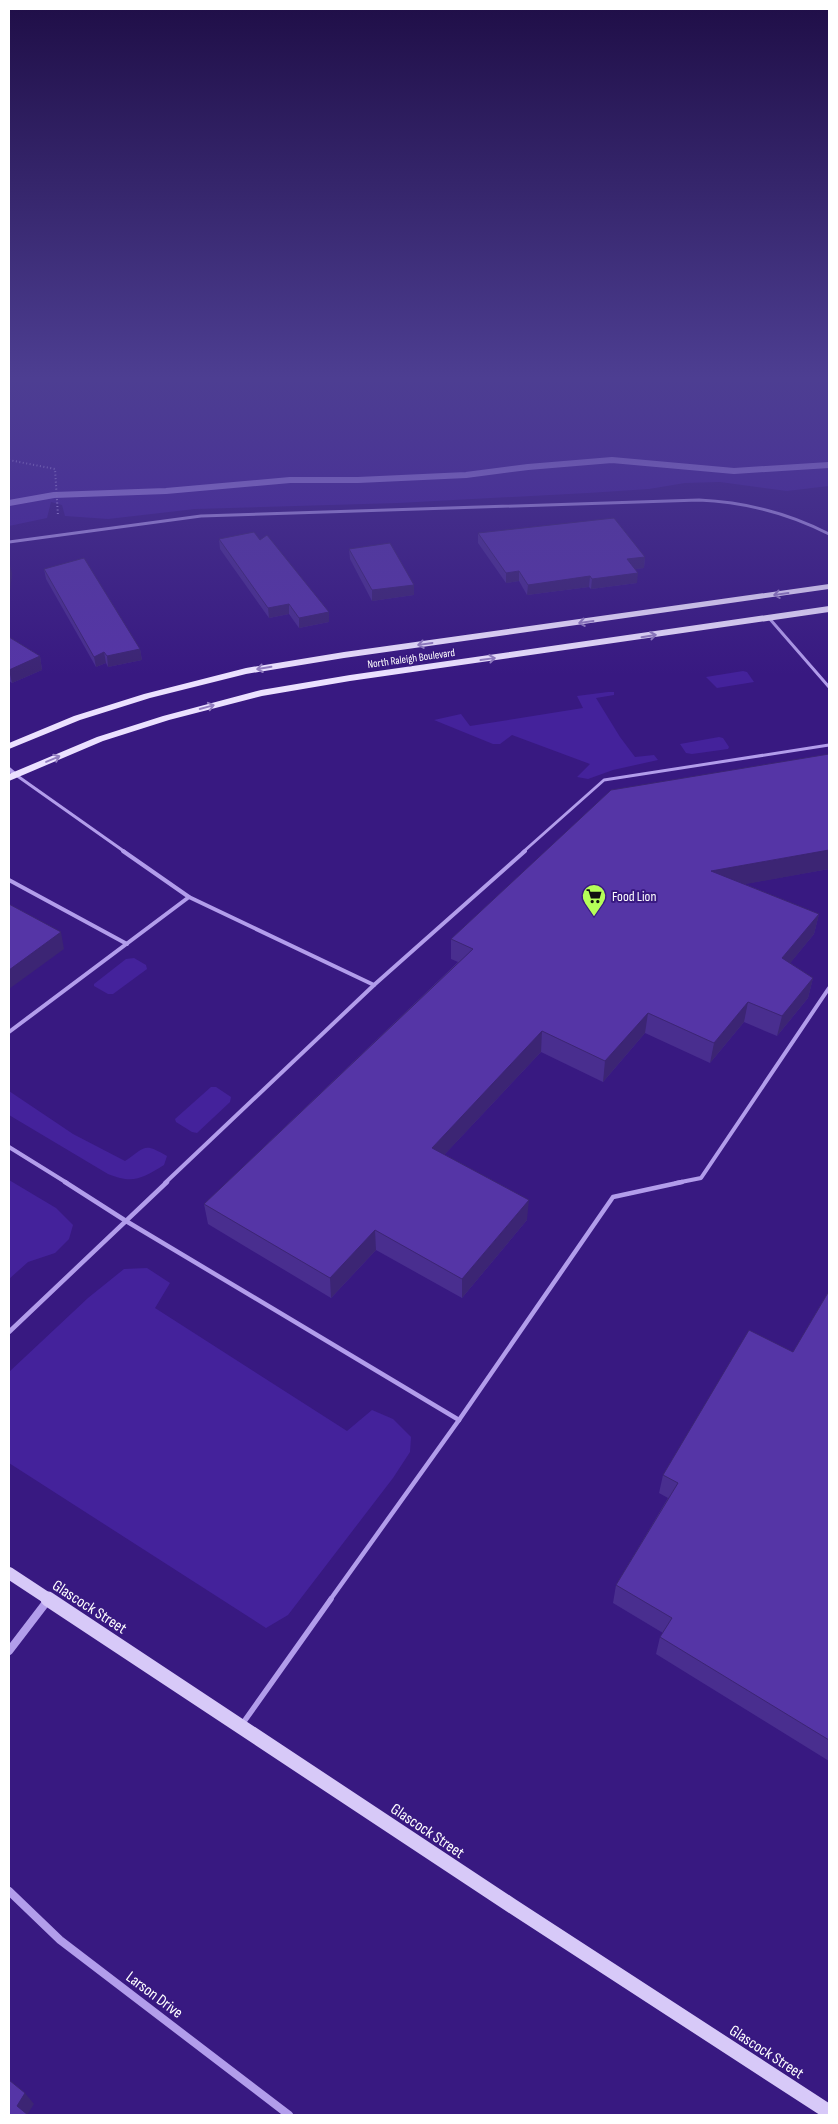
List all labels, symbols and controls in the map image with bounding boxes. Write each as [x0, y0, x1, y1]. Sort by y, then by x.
one-way arrow [773, 589, 789, 599]
one-way arrow [578, 617, 594, 627]
one-way arrow [640, 631, 656, 641]
one-way arrow [417, 639, 433, 649]
street label: North Raleigh Boulevard [367, 646, 456, 671]
one-way arrow [480, 654, 496, 664]
one-way arrow [256, 664, 272, 674]
one-way arrow [199, 702, 215, 712]
one-way arrow [45, 753, 60, 763]
supermarket icon: Food Lion [581, 883, 607, 917]
place label: Food Lion [612, 888, 656, 905]
street label: Glascock Street [48, 1576, 130, 1638]
street label: Glascock Street [387, 1800, 468, 1863]
street label: Larson Drive [122, 1968, 186, 2023]
street label: Glascock Street [725, 2021, 807, 2083]

